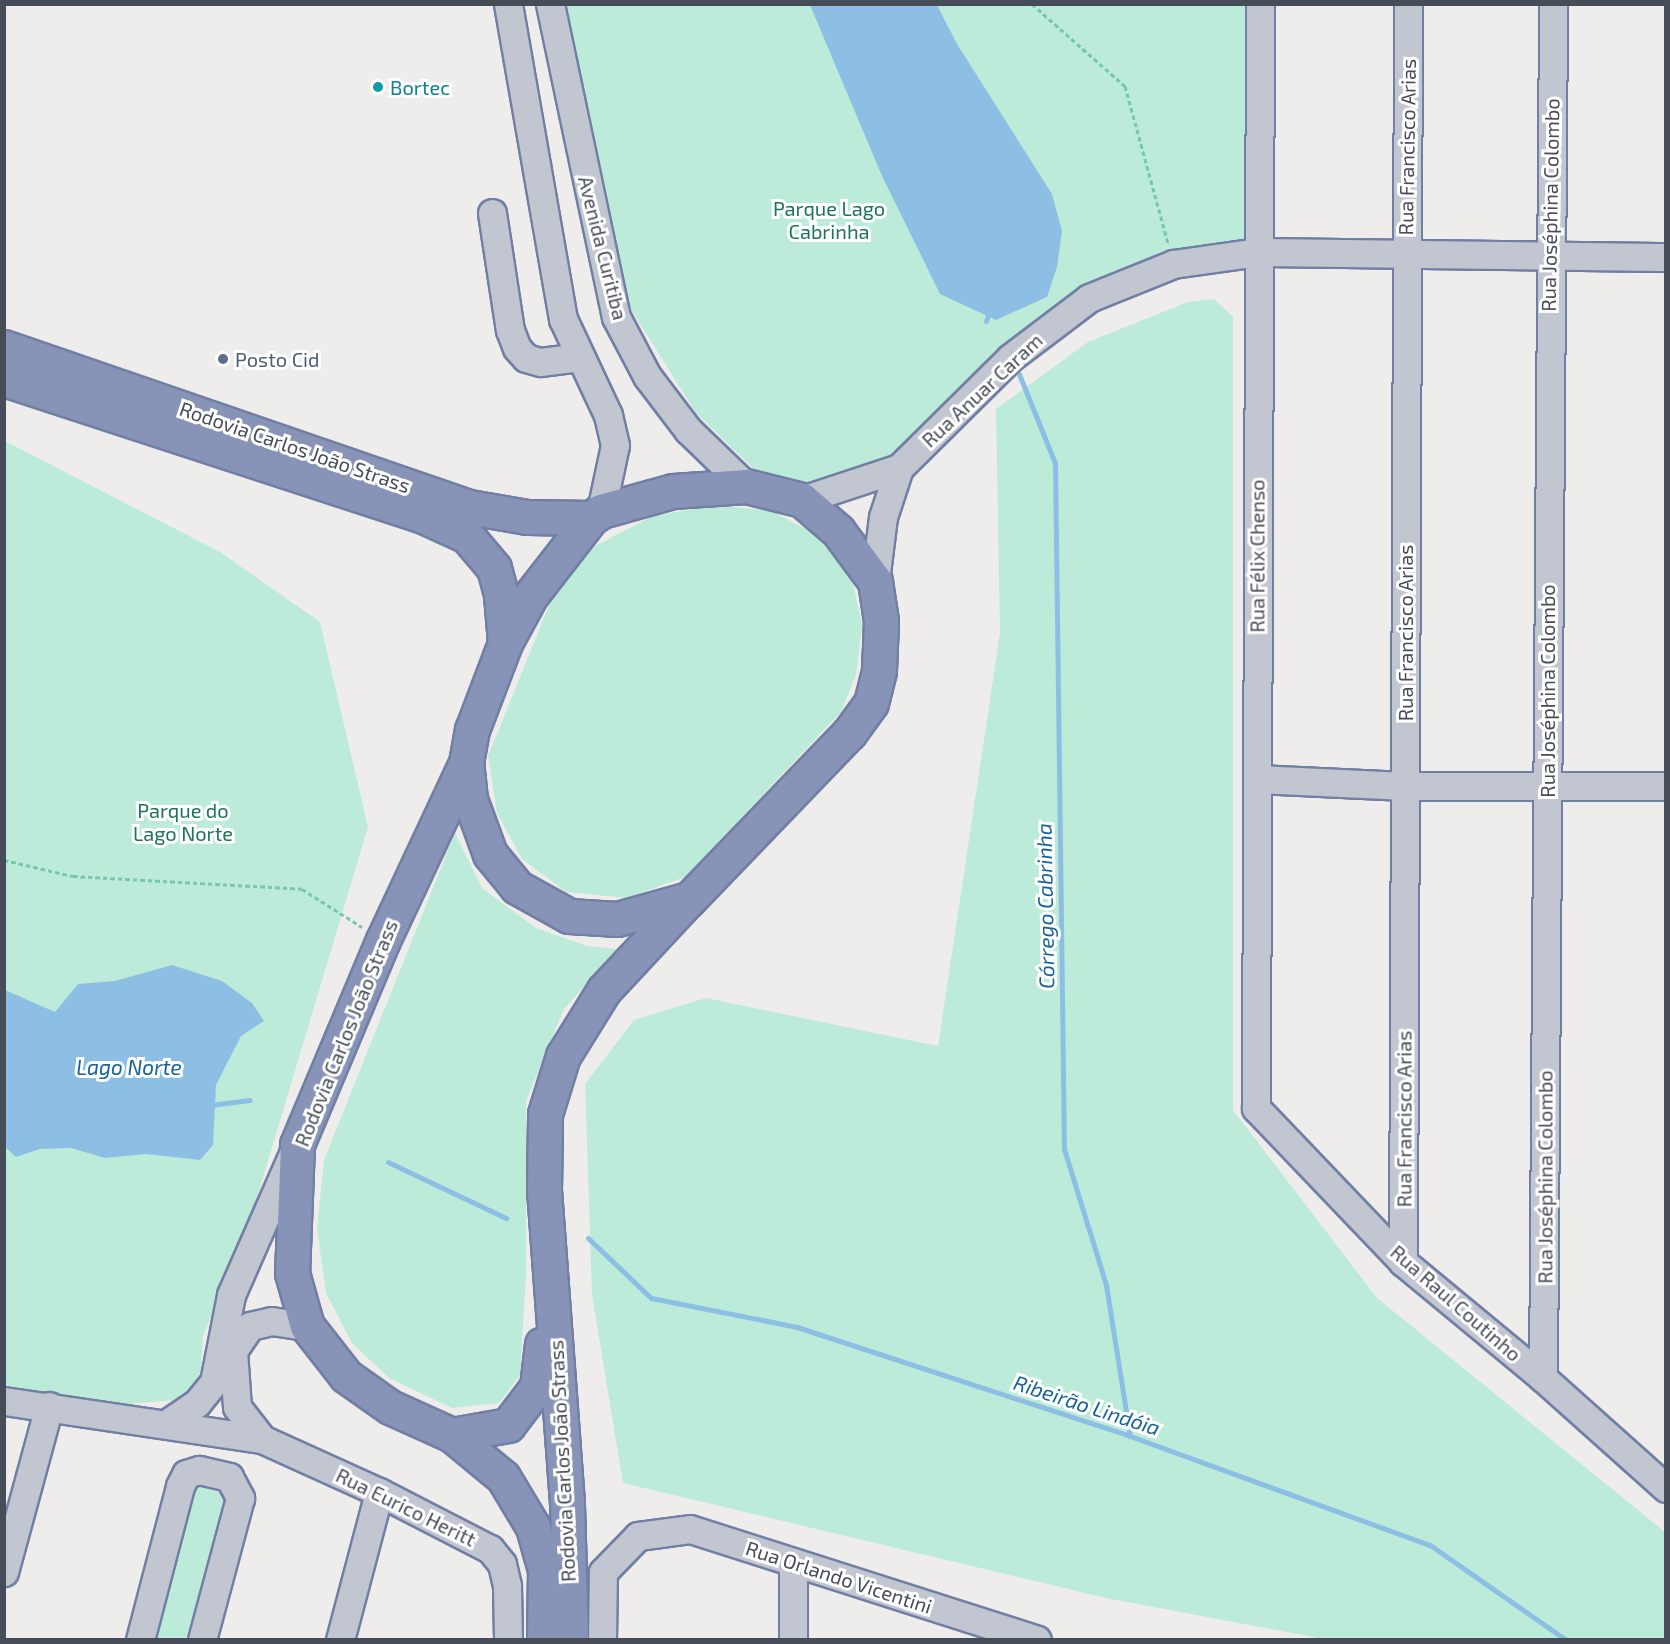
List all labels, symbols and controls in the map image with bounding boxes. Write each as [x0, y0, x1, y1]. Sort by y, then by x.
street label: Rua Francisco Arias [1393, 58, 1421, 236]
place label: Bortec [390, 75, 450, 99]
marker: Bortec [371, 80, 385, 94]
street label: Rua Joséphina Colombo [1536, 98, 1564, 312]
street label: Avenida Curitiba [574, 174, 632, 322]
park label: Parque Lago Cabrinha [773, 197, 885, 244]
street label: Rua Anuar Caram [916, 328, 1048, 452]
place label: Posto Cid [235, 347, 319, 371]
marker: Posto Cid [216, 352, 230, 366]
street label: Rodovia Carlos João Strass [176, 396, 414, 498]
street label: Rua Félix Chenso [1245, 479, 1269, 633]
street label: Rua Francisco Arias [1393, 544, 1417, 722]
street label: Rua Joséphina Colombo [1535, 584, 1559, 798]
park label: Parque do Lago Norte [133, 799, 233, 846]
water label: Córrego Cabrinha [1031, 823, 1059, 989]
street label: Rodovia Carlos João Strass [289, 916, 403, 1150]
street label: Rua Francisco Arias [1392, 1030, 1416, 1208]
water label: Lago Norte [76, 1054, 182, 1080]
street label: Rua Joséphina Colombo [1533, 1070, 1557, 1284]
street label: Rua Raul Coutinho [1386, 1240, 1526, 1366]
street label: Rodovia Carlos João Strass [544, 1339, 580, 1583]
water label: Ribeirão Lindóia [1011, 1369, 1163, 1441]
street label: Rua Eurico Heritt [332, 1463, 480, 1551]
street label: Rua Orlando Vicentini [743, 1536, 935, 1618]

